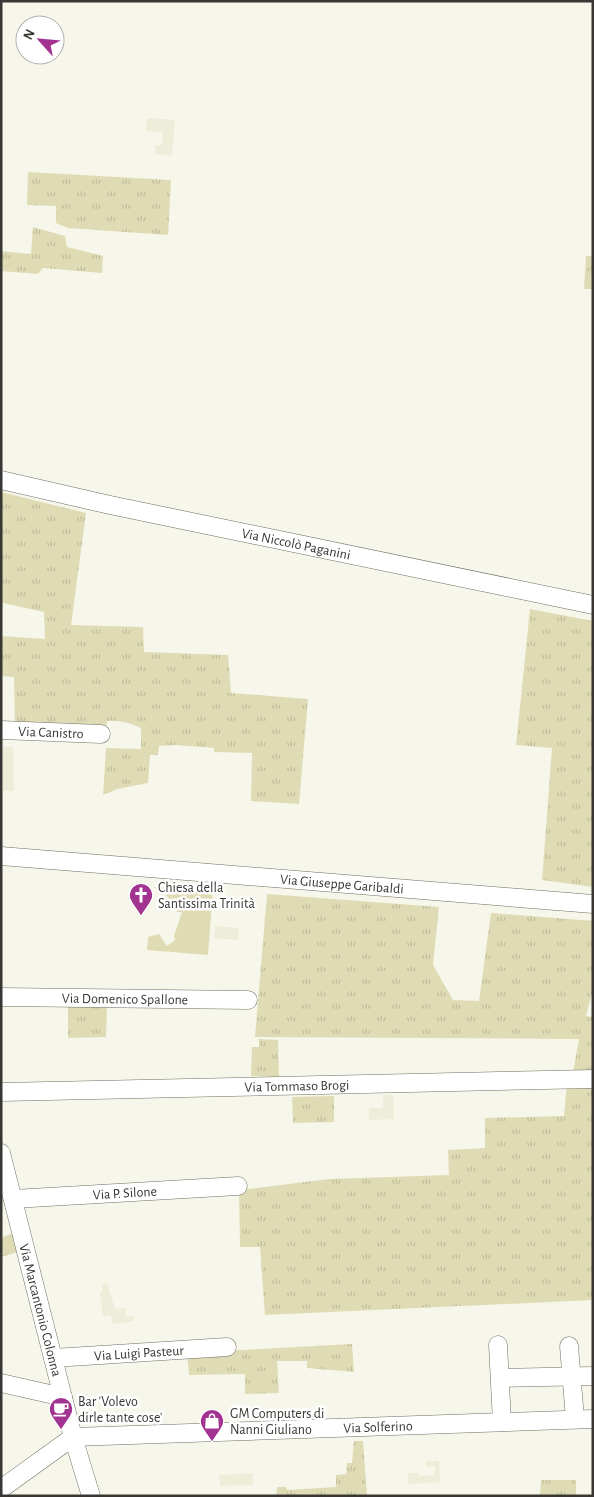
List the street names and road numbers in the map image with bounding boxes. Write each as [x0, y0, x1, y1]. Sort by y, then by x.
street label: Via Niccolò Paganini [240, 526, 352, 563]
street label: Via Canistro [18, 725, 84, 741]
street label: Via Giuseppe Garibaldi [279, 873, 404, 897]
street label: Via Domenico Spallone [62, 992, 188, 1007]
street label: Via Tommaso Brogi [244, 1078, 350, 1095]
street label: Via P. Silone [92, 1185, 157, 1202]
street label: Via Marcantonio Colonna [16, 1242, 64, 1379]
street label: Via Luigi Pasteur [94, 1344, 185, 1363]
street label: Via Solferino [343, 1419, 413, 1436]

